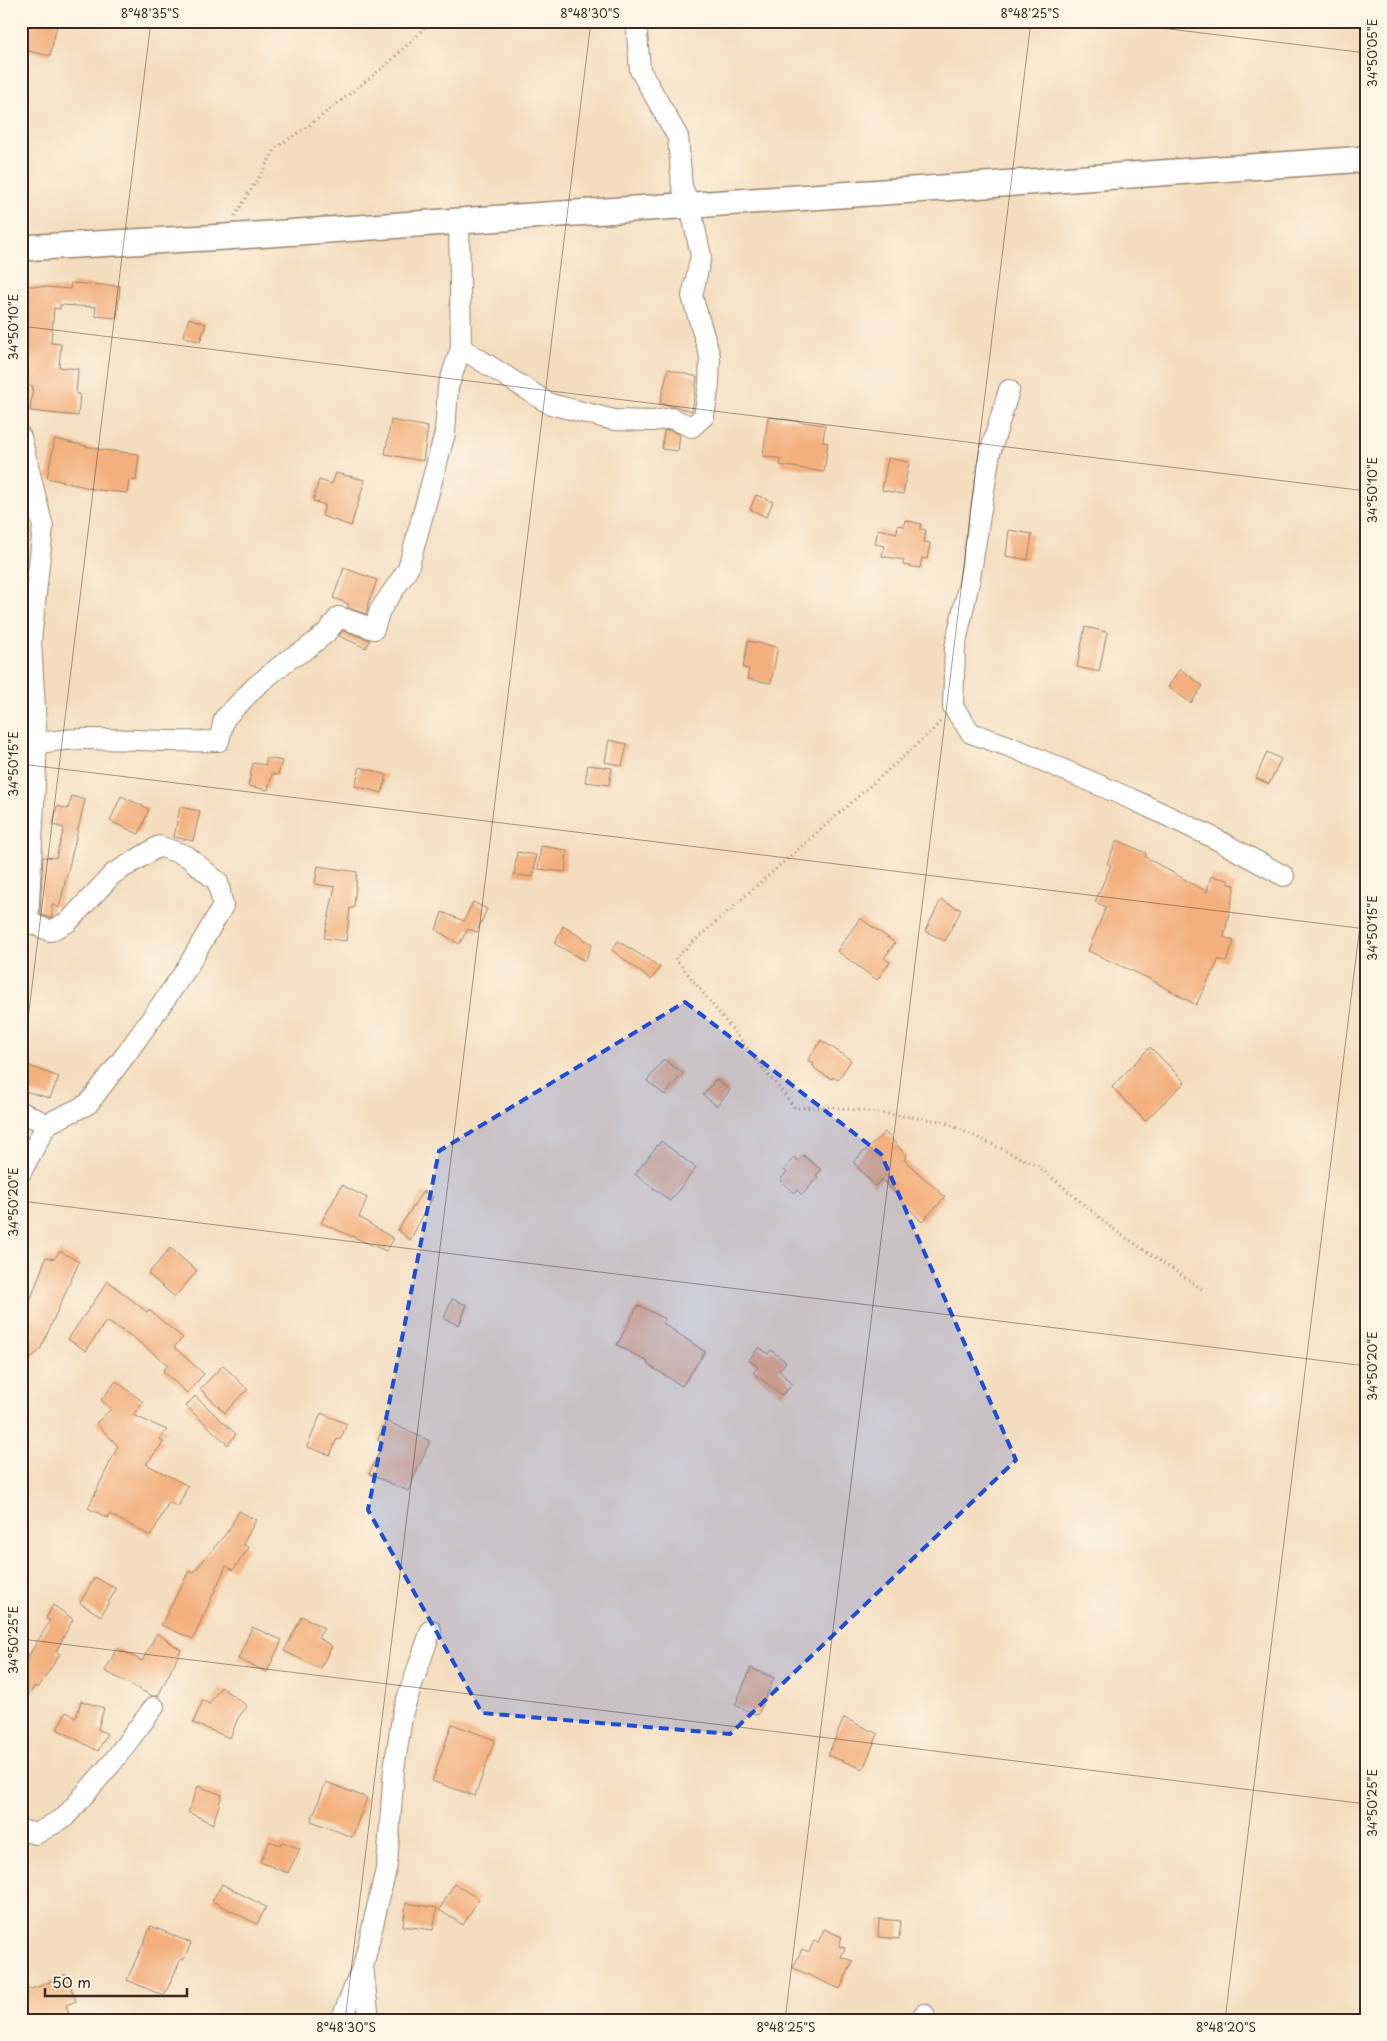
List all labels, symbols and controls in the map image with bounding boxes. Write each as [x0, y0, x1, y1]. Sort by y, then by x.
text: 8°48'35"S [121, 4, 179, 22]
text: 8°48'30"S [560, 4, 620, 22]
text: 8°48'25"S [1000, 4, 1060, 22]
text: 34°50'05"E [1363, 19, 1381, 87]
text: 34°50'10"E [4, 294, 22, 360]
text: 34°50'10"E [1363, 457, 1381, 523]
text: 34°50'15"E [4, 731, 22, 797]
text: 34°50'15"E [1363, 895, 1381, 961]
text: 34°50'20"E [4, 1167, 22, 1237]
text: 34°50'20"E [1363, 1331, 1381, 1401]
text: 34°50'25"E [4, 1606, 22, 1674]
text: 34°50'25"E [1363, 1769, 1381, 1837]
scale bar [45, 1966, 188, 1998]
text: 50 m [52, 1970, 91, 1993]
text: 8°48'30"S [316, 2018, 376, 2036]
text: 8°48'25"S [756, 2018, 816, 2036]
text: 8°48'20"S [1196, 2018, 1256, 2036]

